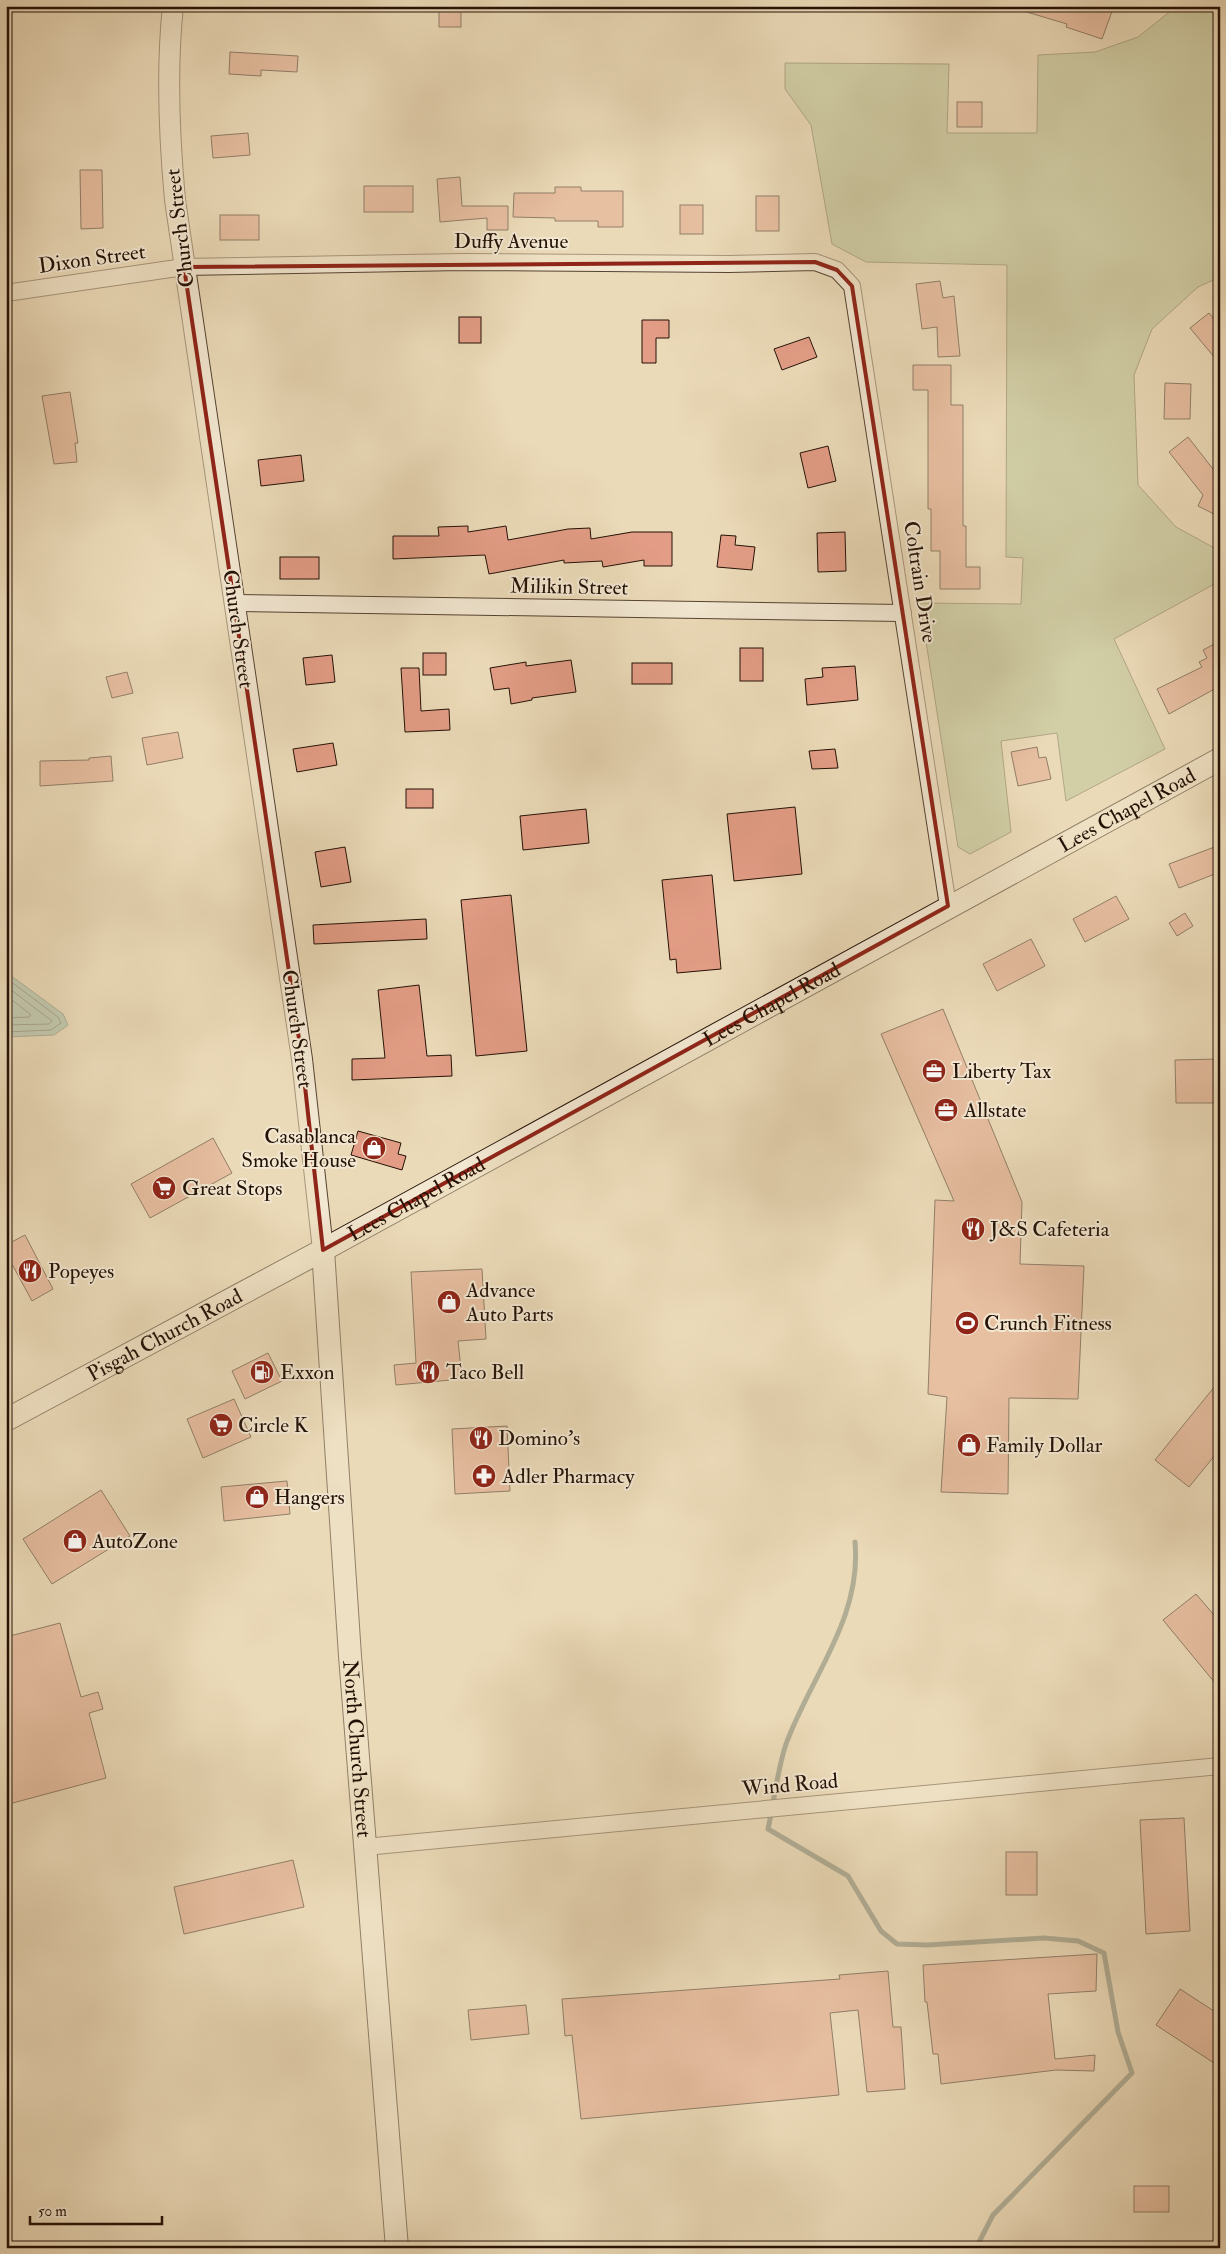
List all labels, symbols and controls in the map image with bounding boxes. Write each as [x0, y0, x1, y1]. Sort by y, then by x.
street label: Church Street [159, 167, 201, 289]
street label: Duffy Avenue [454, 228, 568, 255]
street label: Dixon Street [37, 238, 147, 280]
street label: Coltrain Drive [897, 519, 943, 645]
street label: Church Street [216, 568, 260, 690]
street label: Milikin Street [510, 572, 629, 602]
street label: Lees Chapel Road [1053, 761, 1201, 859]
street label: Lees Chapel Road [698, 956, 845, 1053]
street label: Church Street [275, 968, 319, 1090]
office icon: Liberty Tax [921, 1058, 947, 1084]
place label: Liberty Tax [952, 1058, 1052, 1085]
office icon: Allstate [933, 1097, 959, 1123]
place label: Allstate [963, 1097, 1027, 1124]
place label: Casablanca Smoke House [241, 1123, 356, 1174]
shop icon: Casablanca Smoke House [361, 1135, 387, 1161]
street label: Lees Chapel Road [343, 1150, 490, 1247]
supermarket icon: Great Stops [151, 1175, 177, 1201]
place label: Great Stops [182, 1175, 282, 1202]
restaurant icon: J&S Cafeteria [960, 1216, 986, 1242]
place label: J&S Cafeteria [989, 1216, 1110, 1243]
restaurant icon: Popeyes [17, 1258, 43, 1284]
place label: Popeyes [48, 1258, 114, 1285]
place label: Advance Auto Parts [465, 1277, 554, 1328]
street label: Pisgah Church Road [82, 1282, 247, 1388]
shop icon: Advance Auto Parts [436, 1289, 462, 1315]
sports icon: Crunch Fitness [954, 1310, 980, 1336]
place label: Crunch Fitness [984, 1310, 1112, 1337]
fuel station icon: Exxon [249, 1359, 275, 1385]
place label: Exxon [280, 1359, 335, 1386]
restaurant icon: Taco Bell [415, 1359, 441, 1385]
place label: Taco Bell [446, 1359, 525, 1386]
supermarket icon: Circle K [208, 1412, 234, 1438]
place label: Circle K [238, 1412, 309, 1439]
restaurant icon: Domino's [468, 1425, 494, 1451]
place label: Domino's [498, 1425, 580, 1452]
shop icon: Family Dollar [956, 1432, 982, 1458]
place label: Family Dollar [986, 1432, 1103, 1459]
pharmacy icon: Adler Pharmacy [471, 1463, 497, 1489]
place label: Adler Pharmacy [501, 1463, 635, 1490]
shop icon: Hangers [244, 1484, 270, 1510]
place label: Hangers [274, 1484, 345, 1511]
shop icon: AutoZone [62, 1528, 88, 1554]
place label: AutoZone [91, 1528, 178, 1555]
street label: North Church Street [337, 1659, 378, 1839]
street label: Wind Road [740, 1767, 840, 1803]
scale bar [30, 2194, 162, 2226]
text: 50 m [38, 2202, 67, 2221]

